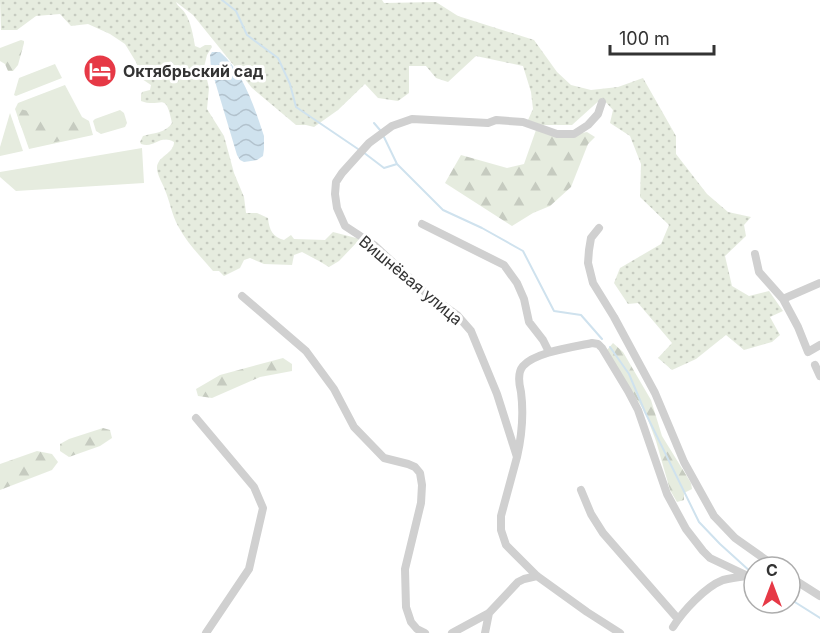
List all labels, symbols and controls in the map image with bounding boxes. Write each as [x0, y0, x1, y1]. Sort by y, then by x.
scale bar [610, 18, 714, 56]
text: 100 m [619, 28, 670, 49]
hotel icon: Октябрьский сад [82, 53, 118, 89]
place label: Октябрьский сад [123, 61, 264, 81]
street label: Вишнёвая улица [355, 231, 467, 329]
north arrow [742, 555, 802, 615]
text: С [766, 560, 778, 580]

